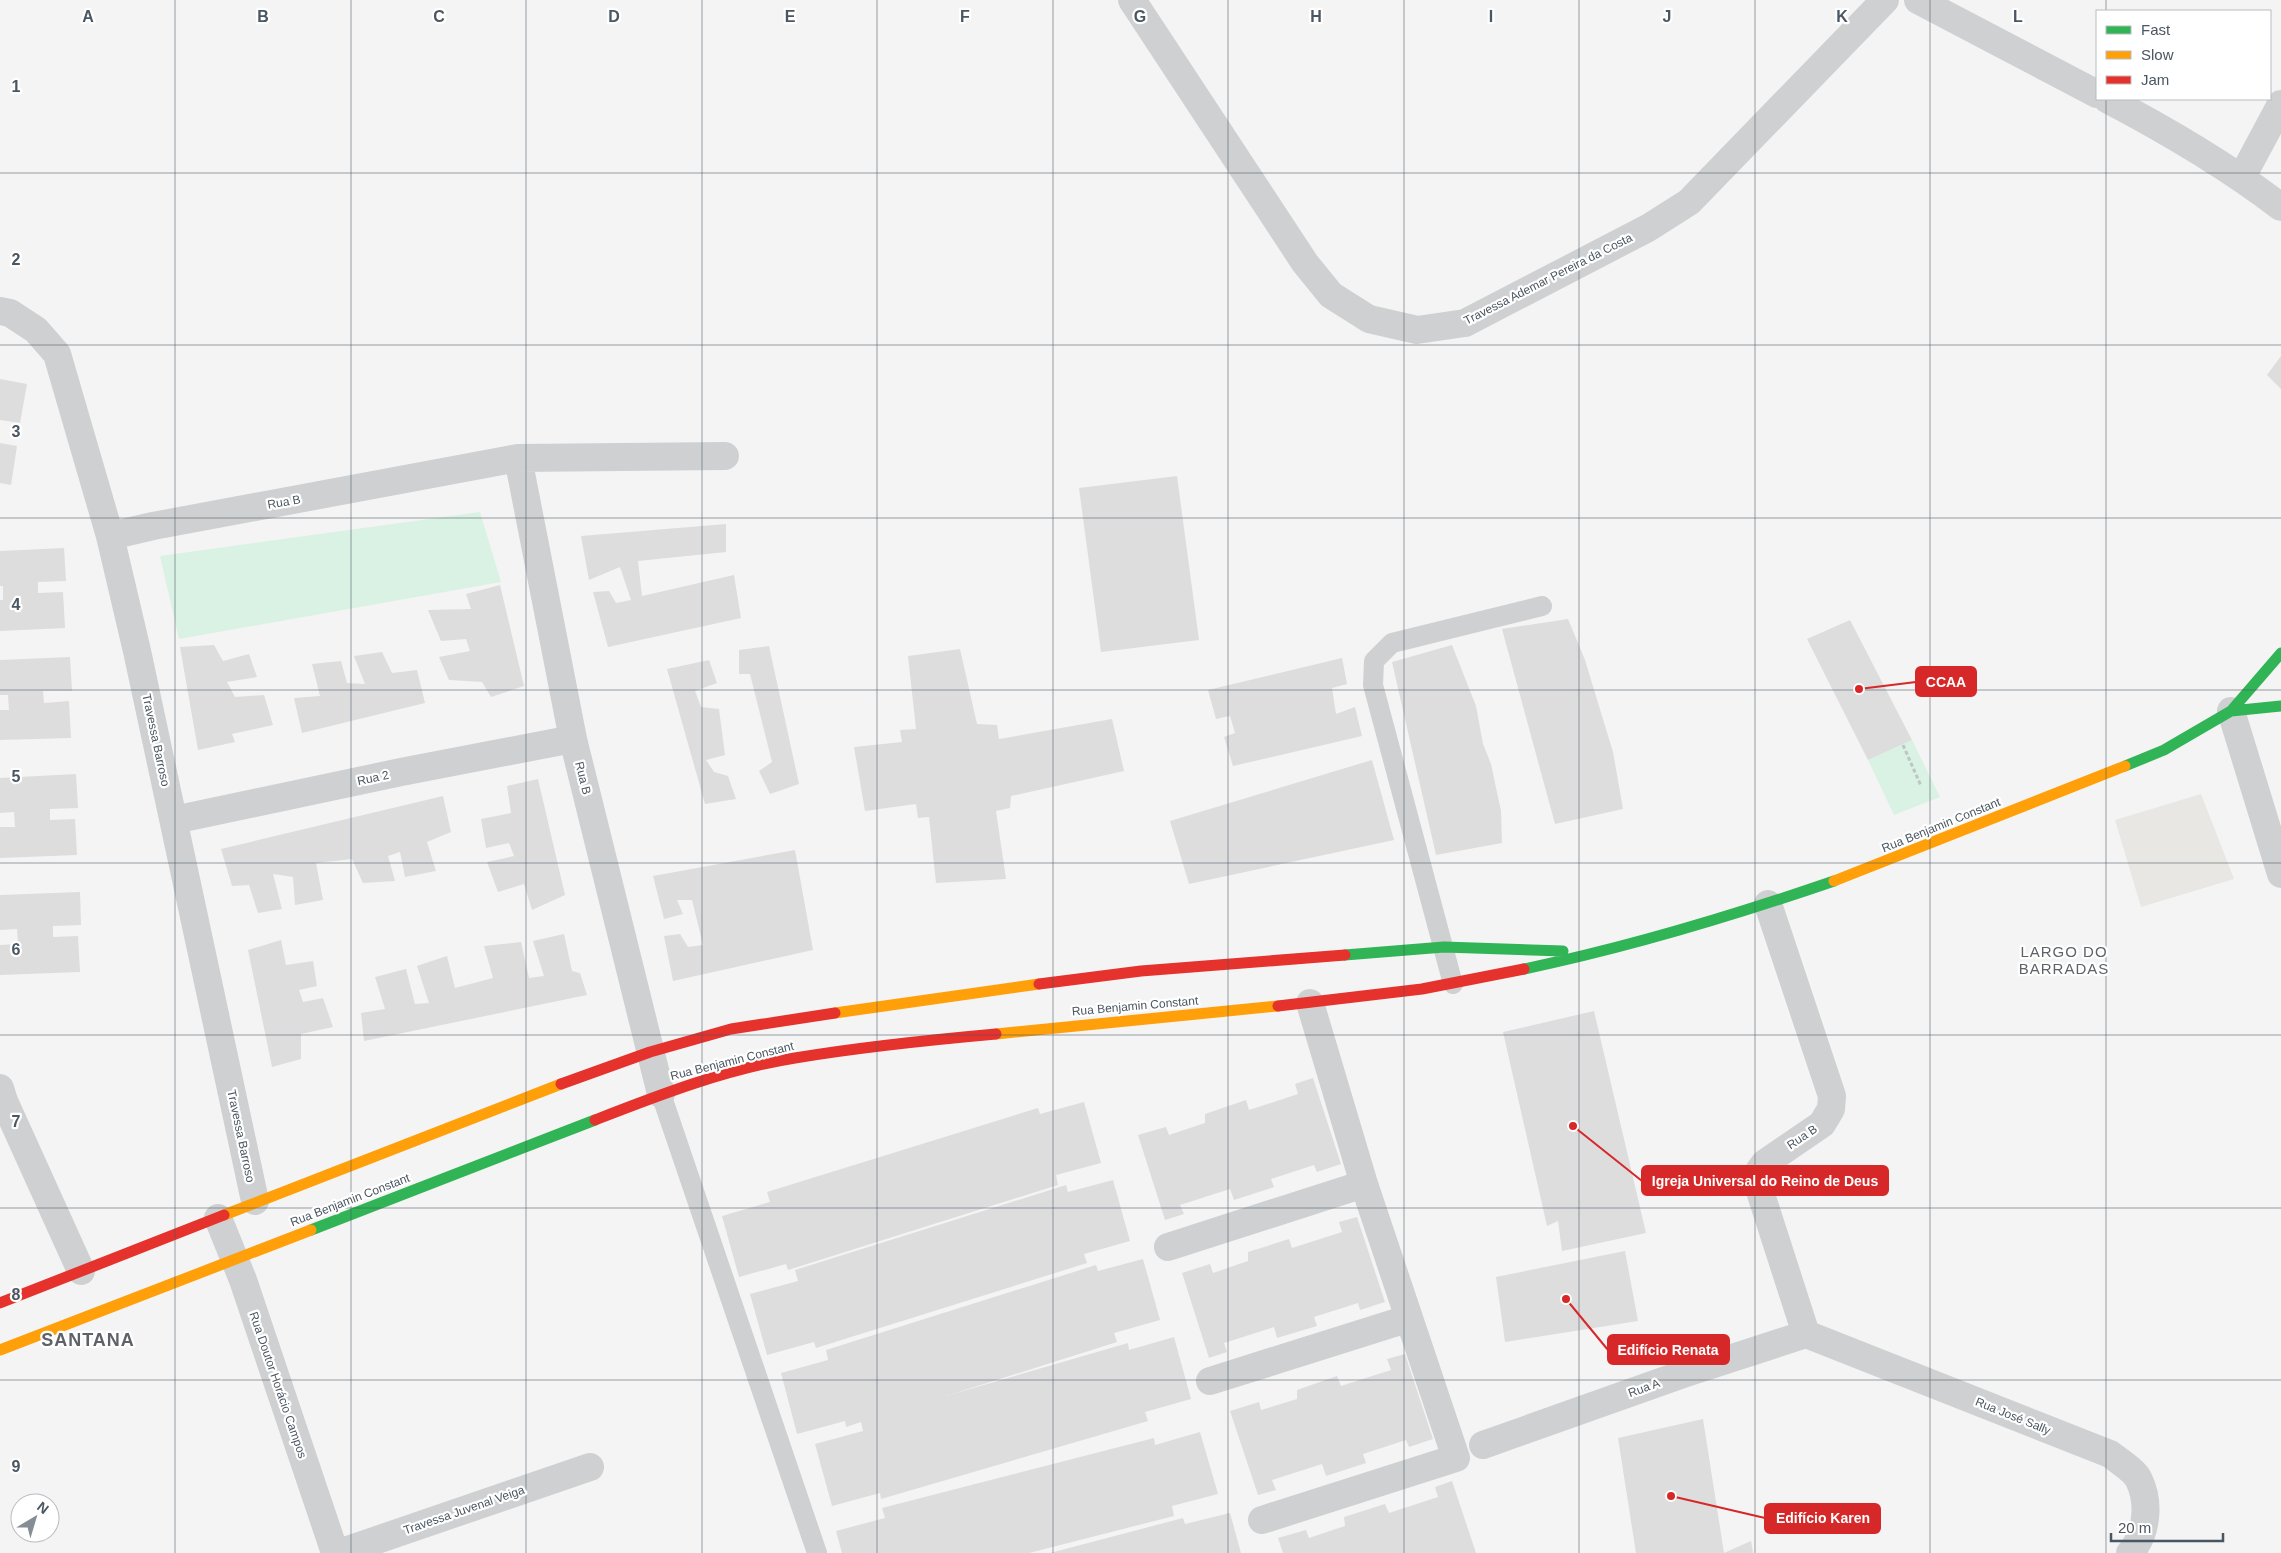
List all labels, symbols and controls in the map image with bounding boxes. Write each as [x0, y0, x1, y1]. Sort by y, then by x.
text: A [82, 8, 94, 25]
text: B [257, 8, 269, 25]
text: C [433, 8, 445, 25]
text: D [608, 8, 620, 25]
text: E [785, 8, 796, 25]
text: F [960, 8, 970, 25]
text: G [1134, 8, 1146, 25]
text: H [1310, 8, 1322, 25]
text: I [1489, 8, 1493, 25]
text: J [1663, 8, 1671, 25]
text: K [1836, 8, 1848, 25]
text: L [2013, 8, 2023, 25]
legend [2096, 10, 2271, 100]
text: Fast [2141, 21, 2171, 38]
text: Slow [2141, 46, 2174, 63]
text: Jam [2141, 71, 2169, 88]
text: 1 [12, 78, 21, 95]
street label: Travessa Ademar Pereira da Costa [1462, 230, 1635, 328]
text: 2 [12, 251, 21, 268]
text: 3 [12, 423, 21, 440]
street label: Rua B [266, 492, 302, 512]
text: 4 [12, 596, 21, 613]
callout: CCAA [1916, 667, 1976, 696]
text: CCAA [1926, 674, 1966, 690]
street label: Travessa Barroso [139, 692, 173, 788]
street label: Rua B [572, 760, 594, 796]
text: 5 [12, 768, 21, 785]
street label: Rua 2 [356, 768, 390, 788]
street label: Rua Benjamin Constant [1880, 795, 2003, 855]
text: 6 [12, 941, 21, 958]
district label: LARGO DO BARRADAS [2019, 943, 2109, 977]
street label: Rua Benjamin Constant [1071, 993, 1199, 1018]
street label: Rua Benjamin Constant [669, 1039, 796, 1083]
street label: Travessa Barroso [224, 1088, 258, 1184]
text: 7 [12, 1113, 21, 1130]
street label: Rua B [1784, 1122, 1820, 1152]
callout: Igreja Universal do Reino de Deus [1642, 1166, 1888, 1195]
street label: Rua Benjamin Constant [288, 1171, 412, 1229]
text: Igreja Universal do Reino de Deus [1652, 1173, 1878, 1189]
text: 8 [12, 1286, 21, 1303]
street label: Rua Doutor Horácio Campos [246, 1310, 310, 1460]
district label: SANTANA [41, 1330, 135, 1350]
callout: Edifício Renata [1608, 1335, 1729, 1364]
text: Edifício Renata [1617, 1342, 1719, 1358]
street label: Rua A [1626, 1376, 1662, 1400]
street label: Rua José Sally [1973, 1395, 2053, 1437]
text: 9 [12, 1458, 21, 1475]
street label: Travessa Juvenal Veiga [402, 1483, 527, 1537]
north arrow [10, 1493, 60, 1543]
text: N [34, 1498, 52, 1517]
callout: Edifício Karen [1765, 1504, 1880, 1533]
text: Edifício Karen [1776, 1510, 1870, 1526]
scale bar [2111, 1510, 2224, 1542]
text: 20 m [2118, 1519, 2151, 1536]

